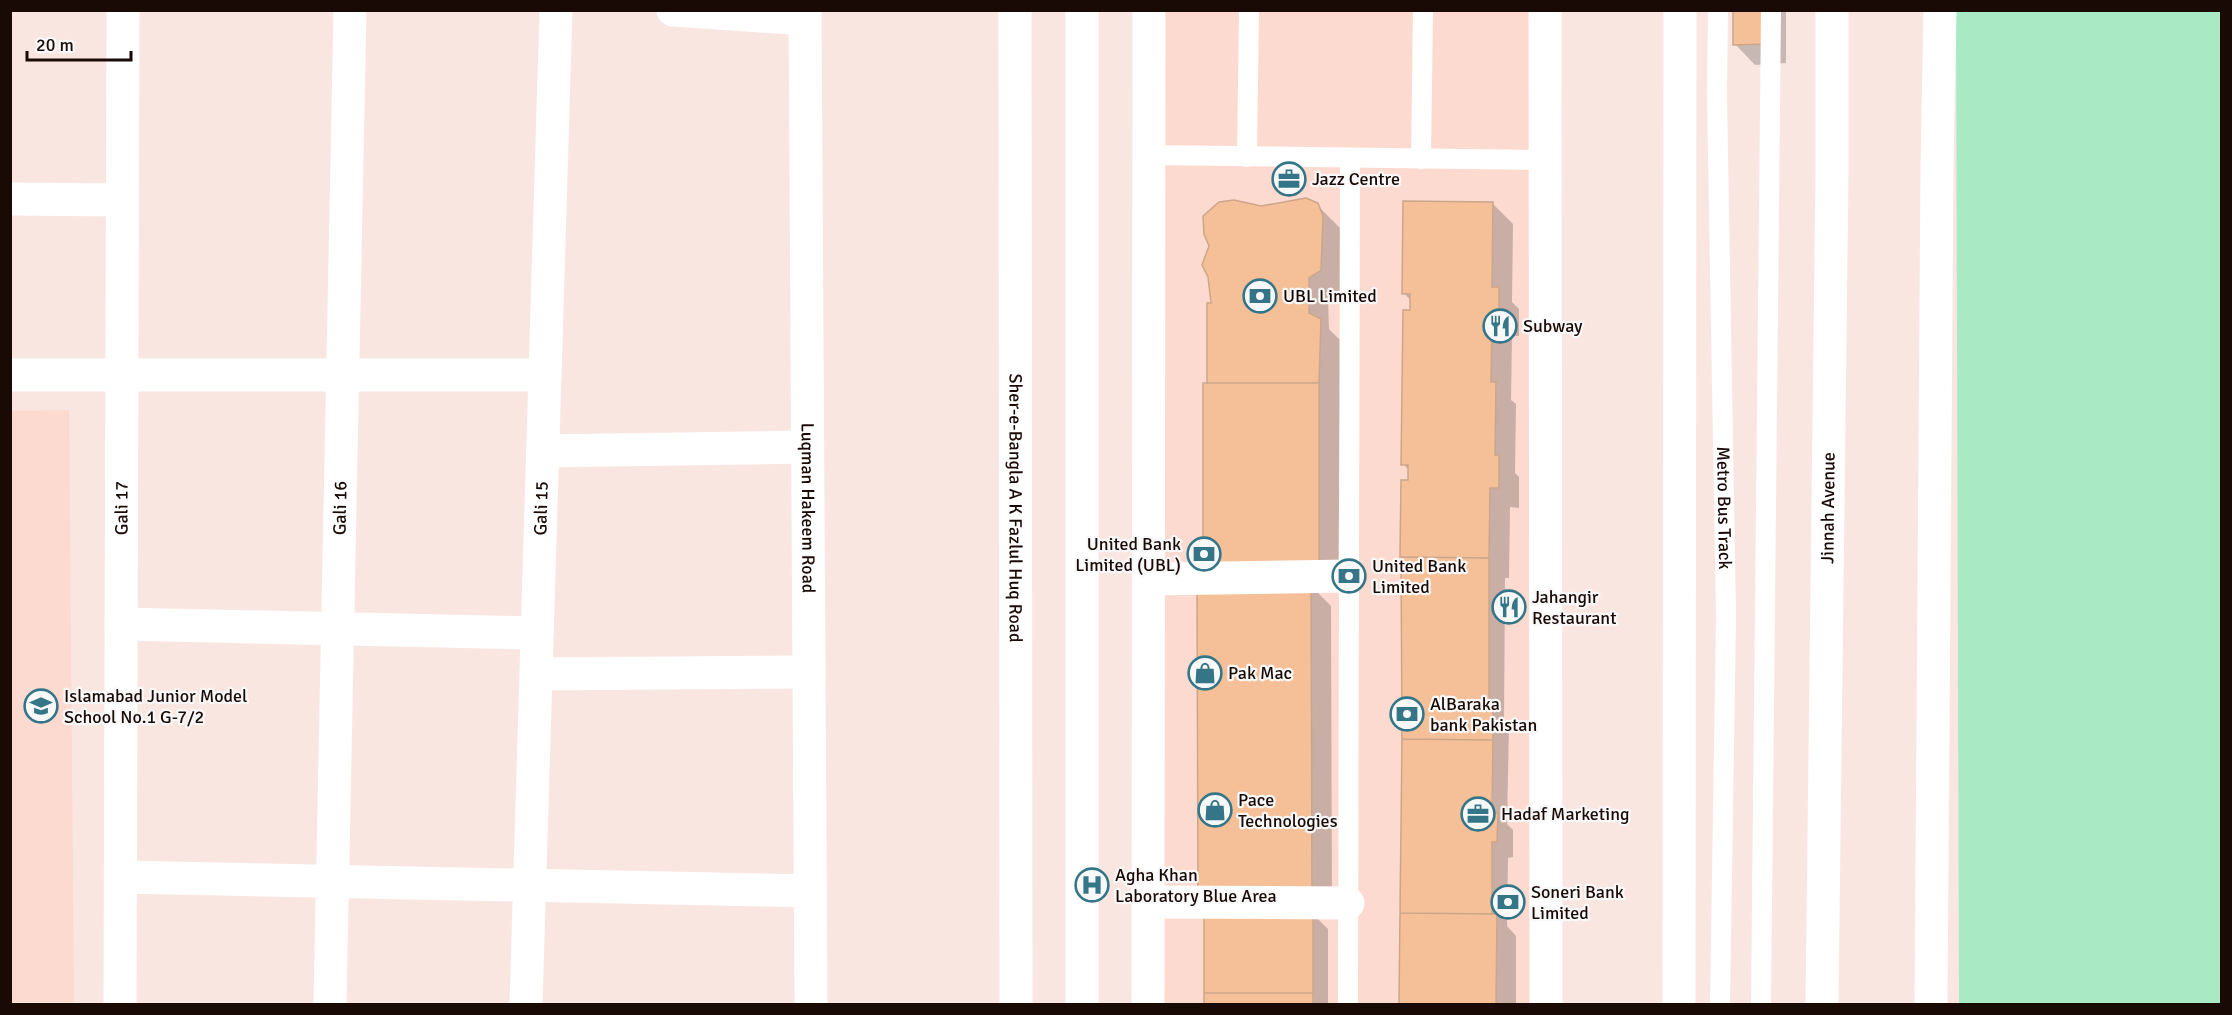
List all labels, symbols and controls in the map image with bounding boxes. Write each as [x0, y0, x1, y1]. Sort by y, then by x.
scale bar [27, 24, 130, 62]
text: 20 m [36, 34, 74, 56]
office icon: Jazz Centre [1271, 161, 1307, 197]
place label: Jazz Centre [1312, 168, 1400, 190]
bank icon: UBL Limited [1242, 278, 1278, 314]
place label: UBL Limited [1283, 285, 1377, 307]
restaurant icon: Subway [1482, 308, 1518, 344]
place label: Subway [1523, 315, 1583, 337]
street label: Sher-e-Bangla A K Fazlul Huq Road [1004, 374, 1027, 642]
street label: Luqman Hakeem Road [796, 423, 820, 593]
street label: Metro Bus Track [1712, 446, 1736, 570]
street label: Jinnah Avenue [1816, 452, 1840, 564]
street label: Gali 17 [110, 481, 133, 535]
street label: Gali 16 [328, 481, 352, 535]
street label: Gali 15 [529, 481, 553, 536]
place label: United Bank Limited (UBL) [1075, 533, 1181, 576]
bank icon: United Bank Limited (UBL) [1186, 536, 1222, 572]
place label: United Bank Limited [1372, 555, 1466, 598]
bank icon: United Bank Limited [1331, 558, 1367, 594]
place label: Jahangir Restaurant [1532, 586, 1616, 629]
restaurant icon: Jahangir Restaurant [1491, 589, 1527, 625]
shop icon: Pak Mac [1187, 655, 1223, 691]
place label: Pak Mac [1228, 662, 1292, 684]
place label: Islamabad Junior Model School No.1 G-7/2 [64, 685, 247, 728]
school or university icon: Islamabad Junior Model School No.1 G-7/2 [23, 688, 59, 724]
place label: AlBaraka bank Pakistan [1430, 693, 1537, 736]
bank icon: AlBaraka bank Pakistan [1389, 696, 1425, 732]
place label: Pace Technologies [1238, 789, 1338, 832]
shop icon: Pace Technologies [1197, 792, 1233, 828]
office icon: Hadaf Marketing [1460, 796, 1496, 832]
place label: Hadaf Marketing [1501, 803, 1629, 825]
place label: Agha Khan Laboratory Blue Area [1115, 864, 1277, 907]
hospital icon: Agha Khan Laboratory Blue Area [1074, 867, 1110, 903]
place label: Soneri Bank Limited [1531, 881, 1624, 924]
bank icon: Soneri Bank Limited [1490, 884, 1526, 920]

